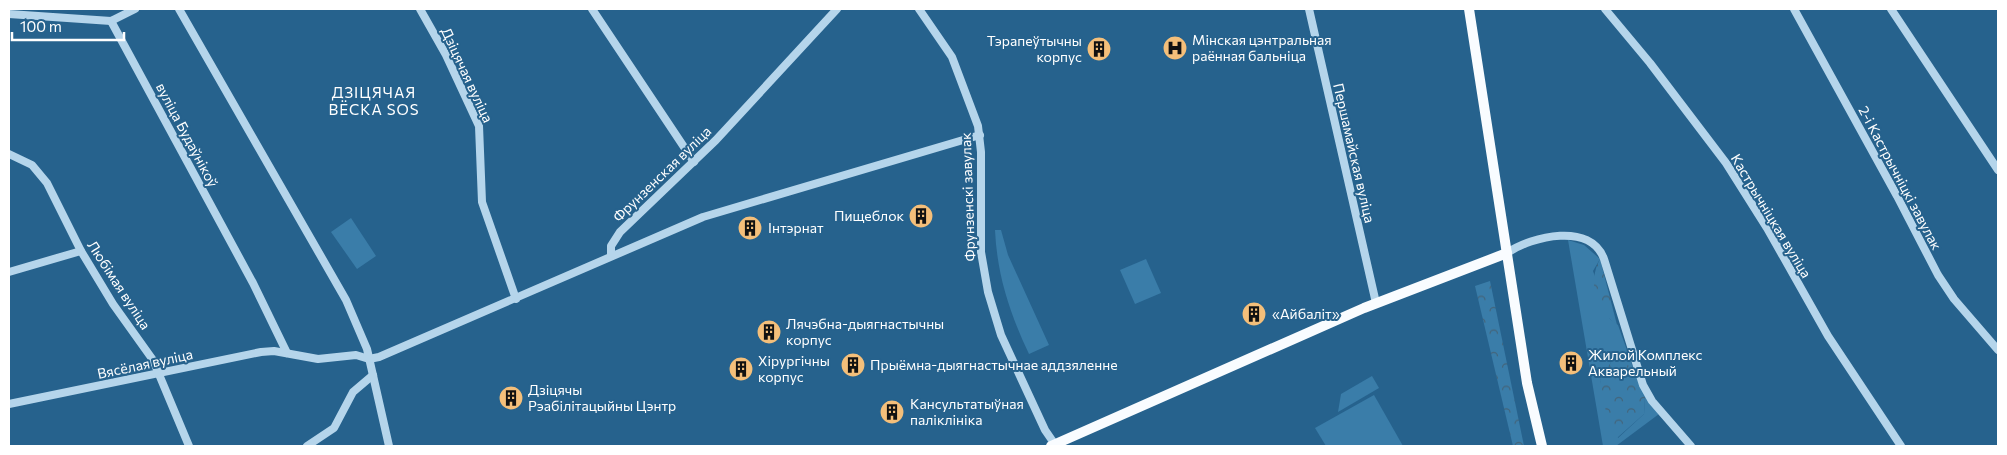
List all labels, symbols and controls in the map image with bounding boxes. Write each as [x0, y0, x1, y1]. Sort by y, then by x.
scale bar [12, 10, 125, 42]
text: 100 m [20, 17, 62, 35]
street label: Дзіцячая вуліца [438, 25, 497, 125]
place label: Мінская цэнтральная раённая бальніца [1192, 31, 1332, 64]
place label: Тэрапеўтычны корпус [987, 32, 1082, 65]
hospital icon: Мінская цэнтральная раённая бальніца [1162, 35, 1188, 61]
building icon: Тэрапеўтычны корпус [1086, 36, 1112, 62]
street label: вуліца Будаўнікоў [153, 80, 222, 190]
street label: Першамайская вуліца [1330, 81, 1379, 225]
district label: ДЗІЦЯЧАЯ ВЁСКА SOS [328, 83, 420, 118]
street label: 2-і Кастрычніцкі завулак [1855, 103, 1946, 253]
street label: Фрунзенская вуліца [609, 122, 714, 225]
street label: Фрунзенскі завулак [957, 132, 978, 262]
street label: Кастрычніцкая вуліца [1728, 151, 1815, 281]
building icon: Пищеблок [908, 203, 934, 229]
place label: Пищеблок [834, 207, 905, 224]
building icon: Інтэрнат [737, 215, 763, 241]
place label: Інтэрнат [768, 219, 824, 236]
street label: Любімая вуліца [84, 237, 154, 332]
building icon: «Айбаліт» [1241, 301, 1267, 327]
place label: «Айбаліт» [1272, 305, 1340, 322]
place label: Лячэбна-дыягнастычны корпус [786, 315, 944, 348]
building icon: Лячэбна-дыягнастычны корпус [756, 319, 782, 345]
street label: Вясёлая вуліца [96, 345, 194, 382]
place label: Жилой Комплекс Акварельный [1588, 346, 1702, 379]
building icon: Жилой Комплекс Акварельный [1558, 350, 1584, 376]
place label: Хірургічны корпус [758, 352, 830, 385]
building icon: Прыёмна-дыягнастычнае аддзяленне [840, 352, 866, 378]
building icon: Хірургічны корпус [728, 356, 754, 382]
place label: Прыёмна-дыягнастычнае аддзяленне [870, 356, 1118, 373]
place label: Дзіцячы Рэабілітацыйны Цэнтр [528, 381, 676, 414]
building icon: Дзіцячы Рэабілітацыйны Цэнтр [498, 385, 524, 411]
place label: Кансультатыўная паліклініка [910, 395, 1024, 428]
building icon: Кансультатыўная паліклініка [879, 399, 905, 425]

